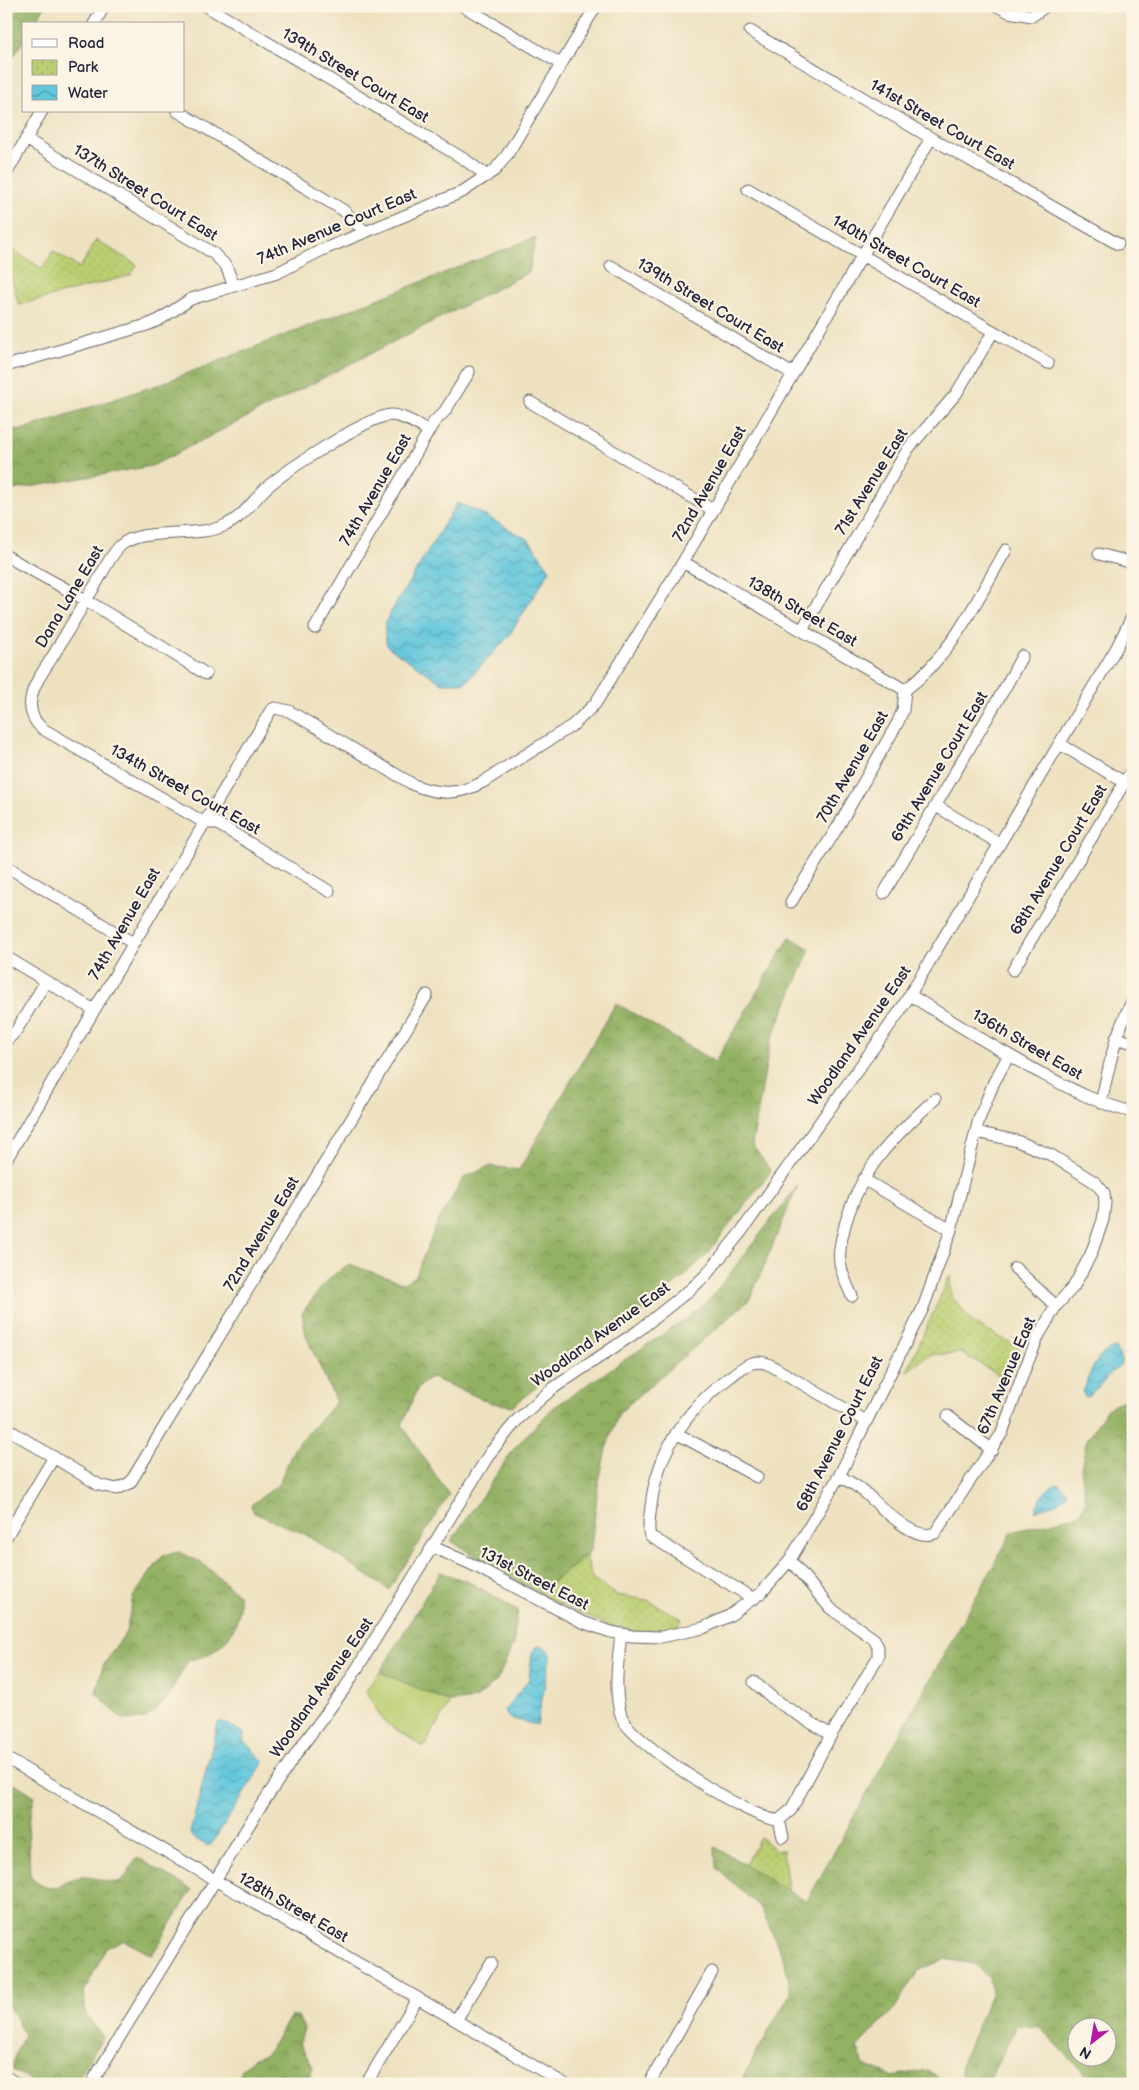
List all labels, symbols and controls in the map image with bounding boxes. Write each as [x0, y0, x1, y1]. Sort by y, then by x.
legend [22, 22, 185, 112]
street label: 139th Street Court East [278, 25, 432, 127]
text: Road [68, 34, 104, 53]
text: Park [68, 58, 99, 77]
street label: 141st Street Court East [866, 76, 1018, 174]
text: Water [68, 84, 108, 103]
street label: 137th Street Court East [69, 141, 221, 245]
street label: 74th Avenue Court East [255, 185, 419, 269]
street label: 140th Street Court East [828, 212, 984, 312]
street label: 139th Street Court East [633, 255, 787, 357]
street label: 72nd Avenue East [669, 423, 751, 545]
street label: 71st Avenue East [832, 425, 912, 539]
street label: 74th Avenue East [336, 431, 416, 549]
street label: Dana Lane East [32, 542, 108, 652]
street label: 138th Street East [744, 573, 860, 651]
street label: 69th Avenue Court East [888, 688, 992, 846]
street label: 70th Avenue East [813, 708, 893, 826]
street label: 134th Street Court East [107, 741, 263, 839]
street label: 68th Avenue Court East [1007, 781, 1111, 939]
street label: 74th Avenue East [85, 865, 165, 983]
street label: Woodland Avenue East [804, 962, 916, 1110]
street label: 136th Street East [968, 1006, 1086, 1084]
street label: 72nd Avenue East [220, 1173, 304, 1295]
street label: Woodland Avenue East [528, 1278, 674, 1392]
street label: 67th Avenue East [974, 1314, 1040, 1438]
street label: 68th Avenue Court East [792, 1353, 888, 1515]
street label: 131st Street East [476, 1543, 592, 1615]
street label: Woodland Avenue East [266, 1614, 378, 1762]
street label: 128th Street East [235, 1869, 351, 1947]
north arrow [1066, 2018, 1116, 2068]
text: N [1077, 2043, 1094, 2063]

